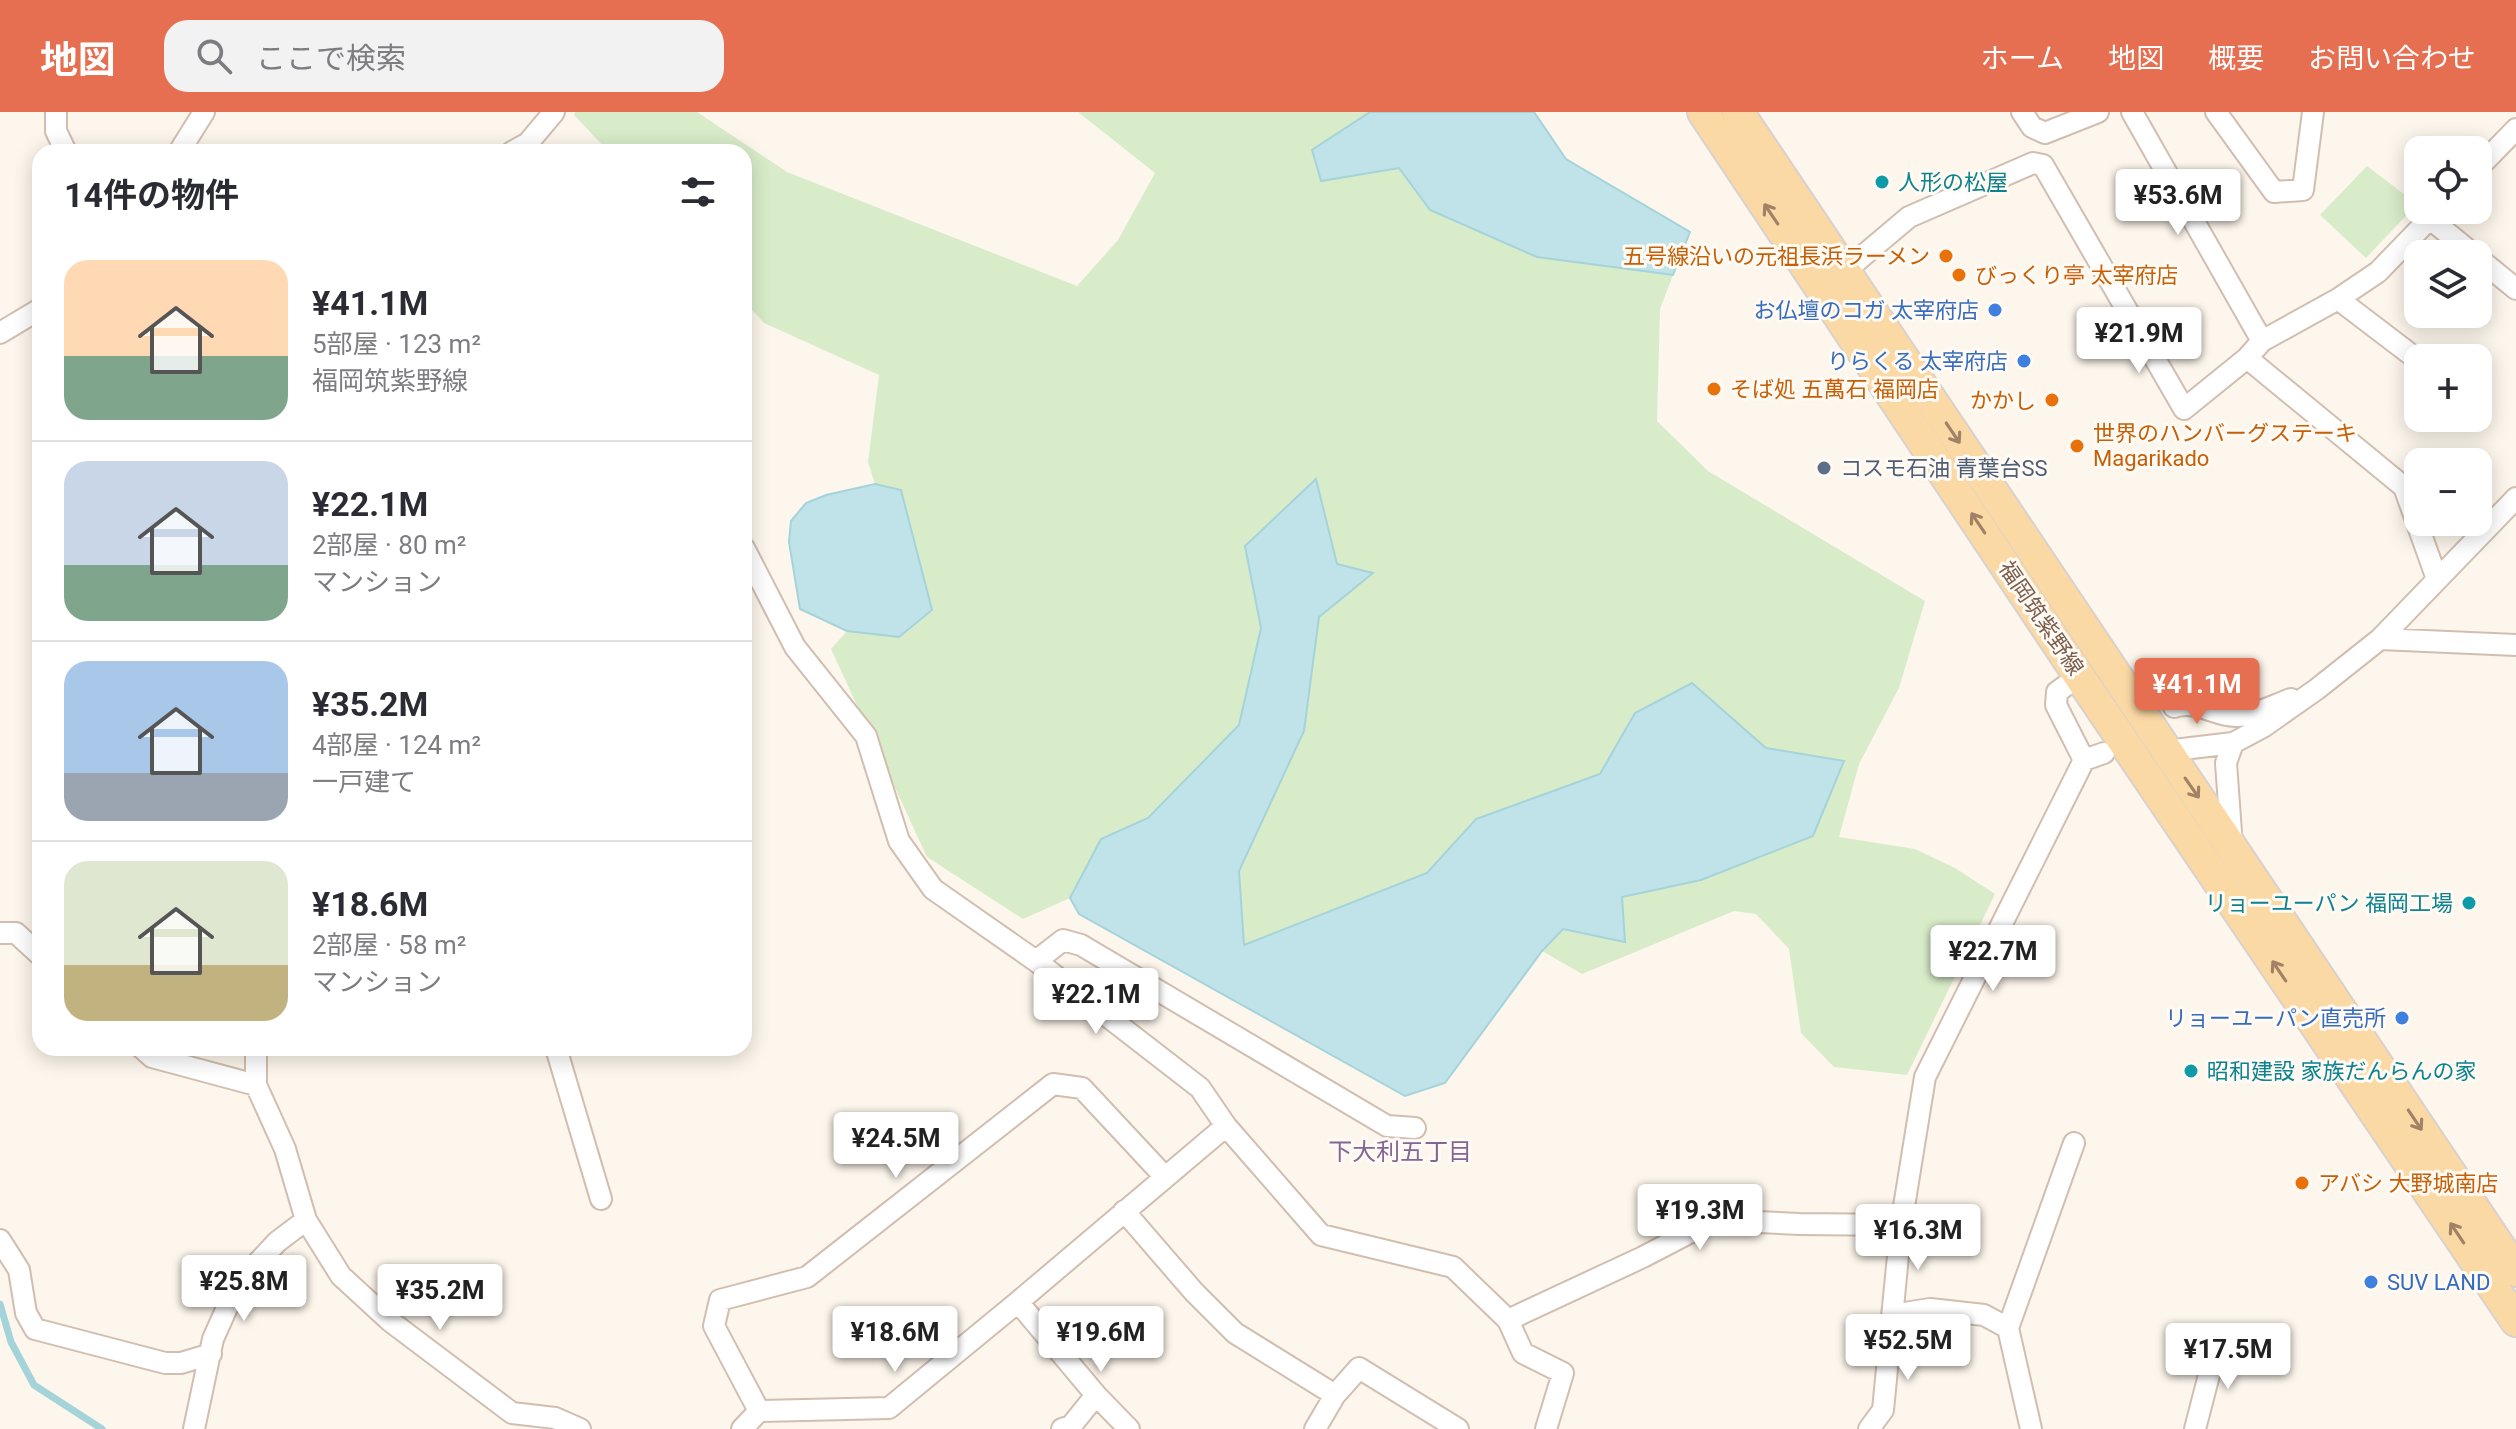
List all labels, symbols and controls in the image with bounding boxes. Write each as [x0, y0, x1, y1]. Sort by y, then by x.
search box [164, 20, 724, 92]
icon: search [192, 34, 236, 78]
text: 地図 [40, 38, 116, 82]
text: ここで検索 [256, 41, 406, 76]
text: ホーム [1981, 42, 2064, 75]
text: 地図 [2108, 42, 2164, 75]
text: 概要 [2208, 42, 2264, 75]
text: お問い合わせ [2308, 42, 2476, 75]
map controls [2404, 136, 2492, 536]
button: locate [2404, 136, 2492, 224]
pin: ¥53.6M [2113, 169, 2243, 237]
icon: filters [676, 170, 720, 214]
place label: 人形の松屋 [1898, 170, 2008, 195]
marker: 人形の松屋 [1873, 173, 1891, 191]
text: 14件の物件 [64, 175, 239, 215]
text: ¥53.6M [2134, 180, 2223, 210]
one-way arrow [1763, 203, 1780, 225]
button: layers [2404, 240, 2492, 328]
place label: 五号線沿いの元祖長浜ラーメン [1623, 244, 1930, 269]
marker: 五号線沿いの元祖長浜ラーメン [1937, 247, 1955, 265]
place label: びっくり亭 太宰府店 [1975, 263, 2178, 288]
marker: びっくり亭 太宰府店 [1950, 266, 1968, 284]
text: ¥41.1M [312, 283, 428, 323]
icon: home [128, 292, 224, 388]
place label: お仏壇のコガ 太宰府店 [1754, 298, 1979, 323]
marker: お仏壇のコガ 太宰府店 [1986, 301, 2004, 319]
pin: ¥21.9M [2074, 307, 2204, 375]
text: ¥21.9M [2095, 318, 2184, 348]
text: 5部屋 · 123 m² [312, 329, 481, 359]
button: + [2404, 344, 2492, 432]
place label: りらくる 太宰府店 [1827, 349, 2008, 374]
marker: りらくる 太宰府店 [2015, 352, 2033, 370]
text: 福岡筑紫野線 [312, 366, 468, 396]
place label: そば処 五萬石 福岡店 [1730, 377, 1939, 402]
marker: そば処 五萬石 福岡店 [1705, 380, 1723, 398]
place label: かかし [1970, 388, 2036, 413]
marker: かかし [2043, 391, 2061, 409]
one-way arrow [1945, 421, 1961, 444]
place label: 世界のハンバーグステーキ Magarikado [2093, 421, 2357, 471]
marker: 世界のハンバーグステーキ Magarikado [2068, 437, 2086, 455]
button: − [2404, 448, 2492, 536]
place label: コスモ石油 青葉台SS [1840, 456, 2048, 481]
marker: コスモ石油 青葉台SS [1815, 459, 1833, 477]
text: ¥22.1M [312, 484, 428, 524]
icon: home [128, 493, 224, 589]
one-way arrow [1970, 513, 1986, 535]
text: 2部屋 · 80 m² [312, 530, 466, 560]
street label: 福岡筑紫野線 [1994, 556, 2088, 680]
text: マンション [312, 567, 442, 597]
pin: ¥41.1M [2132, 658, 2262, 726]
text: ¥41.1M [2153, 669, 2242, 699]
text: ¥35.2M [312, 684, 428, 724]
icon: home [128, 693, 224, 789]
text: 4部屋 · 124 m² [312, 730, 481, 760]
text: 一戸建て [312, 767, 416, 797]
one-way arrow [2184, 777, 2200, 799]
text: ¥18.6M [312, 884, 428, 924]
place label: リョーユーパン 福岡工場 [2205, 891, 2453, 916]
icon: home [128, 893, 224, 989]
marker: リョーユーパン 福岡工場 [2460, 894, 2478, 912]
pin: ¥22.7M [1928, 925, 2058, 993]
text: 2部屋 · 58 m² [312, 930, 466, 960]
text: ¥22.7M [1949, 936, 2038, 966]
one-way arrow [2271, 961, 2287, 983]
text: マンション [312, 967, 442, 997]
pin: ¥22.1M [1031, 968, 1161, 1036]
text: ¥22.1M [1052, 979, 1141, 1009]
place label: リョーユーパン直売所 [2165, 1006, 2386, 1031]
marker: リョーユーパン直売所 [2393, 1009, 2411, 1027]
place label: 昭和建設 家族だんらんの家 [2207, 1059, 2476, 1084]
marker: 昭和建設 家族だんらんの家 [2182, 1062, 2200, 1080]
one-way arrow [2407, 1108, 2423, 1131]
pin: ¥24.5M [831, 1112, 961, 1180]
text: ¥24.5M [852, 1123, 941, 1153]
district label: 下大利五丁目 [1328, 1138, 1472, 1166]
place label: アバシ 大野城南店 [2318, 1171, 2499, 1196]
marker: アバシ 大野城南店 [2293, 1174, 2311, 1192]
pin: ¥19.3M [1635, 1184, 1765, 1252]
text: ¥19.3M [1656, 1195, 1745, 1225]
pin: ¥16.3M [1853, 1204, 1983, 1272]
text: ¥16.3M [1874, 1215, 1963, 1245]
one-way arrow [2448, 1222, 2465, 1244]
pin: ¥25.8M [179, 1255, 309, 1323]
pin: ¥35.2M [375, 1264, 505, 1332]
text: ¥25.8M [200, 1266, 289, 1296]
place label: SUV LAND [2387, 1270, 2490, 1295]
marker: SUV LAND [2362, 1273, 2380, 1291]
text: ¥35.2M [396, 1275, 485, 1305]
pin: ¥18.6M [830, 1306, 960, 1374]
pin: ¥19.6M [1036, 1306, 1166, 1374]
pin: ¥52.5M [1843, 1314, 1973, 1382]
text: ¥18.6M [851, 1317, 940, 1347]
text: ¥19.6M [1057, 1317, 1146, 1347]
pin: ¥17.5M [2163, 1323, 2293, 1391]
text: ¥52.5M [1864, 1325, 1953, 1355]
text: ¥17.5M [2184, 1334, 2273, 1364]

